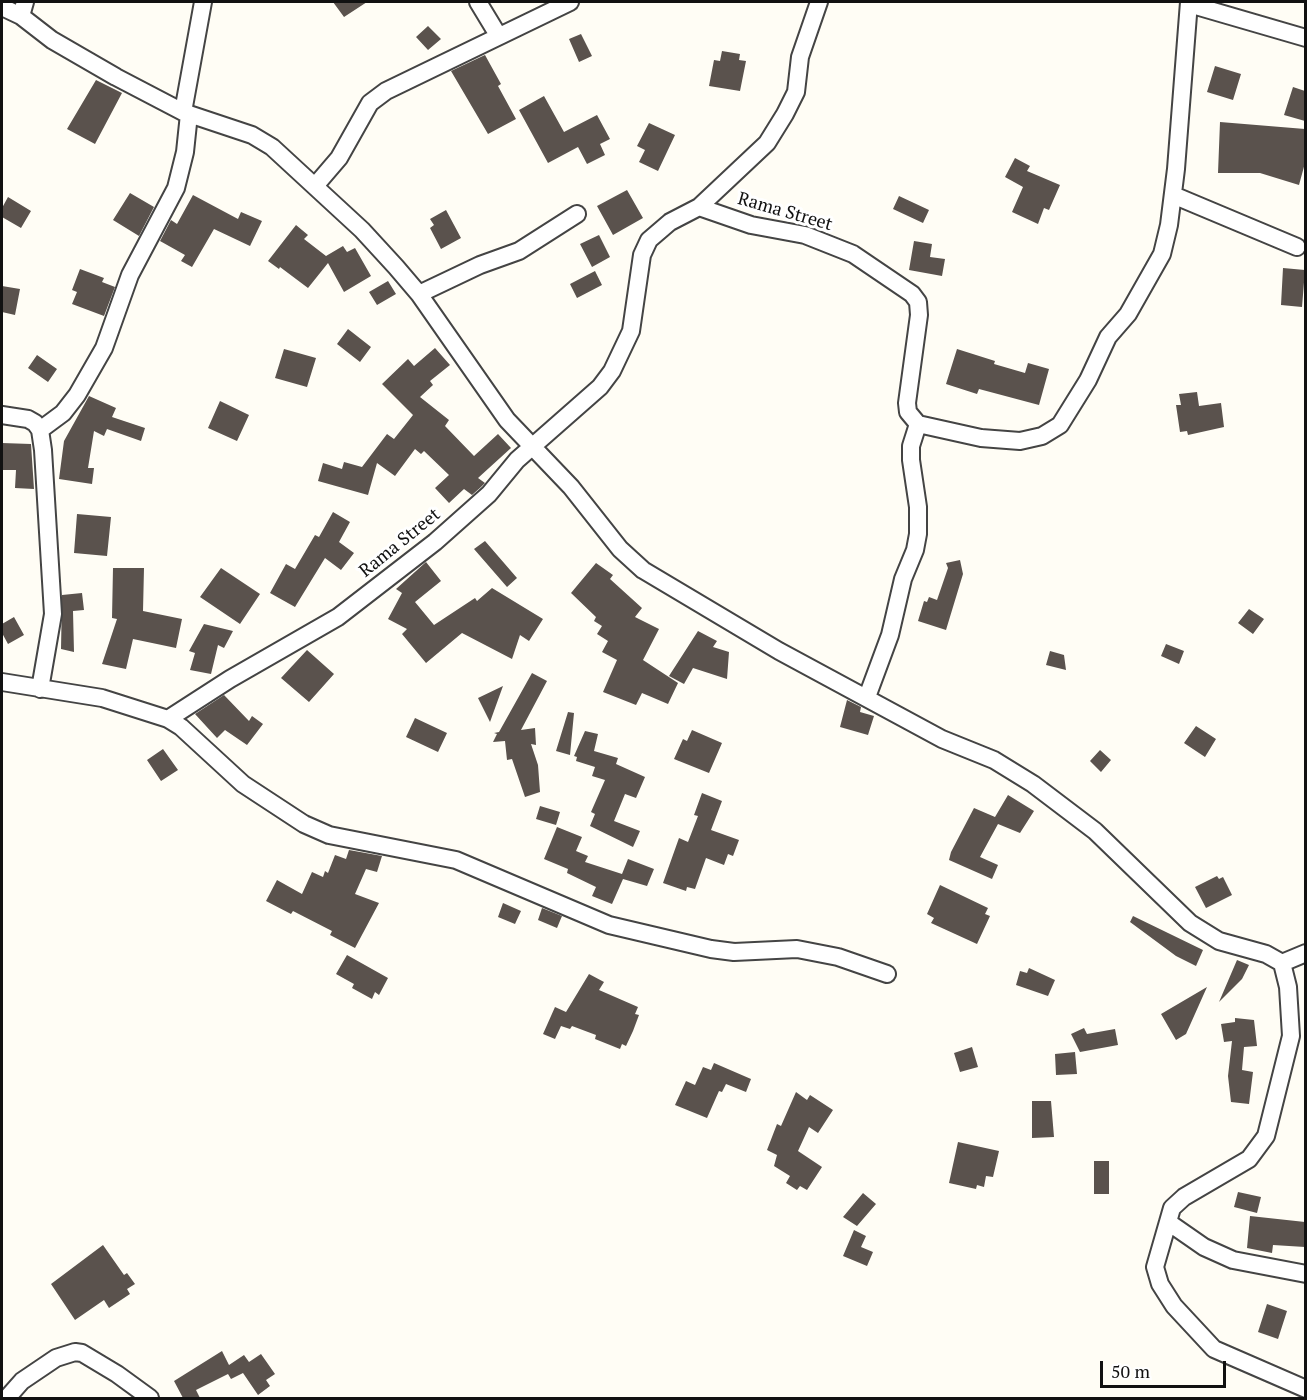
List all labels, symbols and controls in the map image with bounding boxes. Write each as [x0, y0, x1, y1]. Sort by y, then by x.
street label: Rama Street [735, 188, 835, 236]
street label: Rama Street [355, 504, 445, 582]
scale bar [1103, 1349, 1229, 1387]
text: 50 m [1111, 1359, 1150, 1383]

